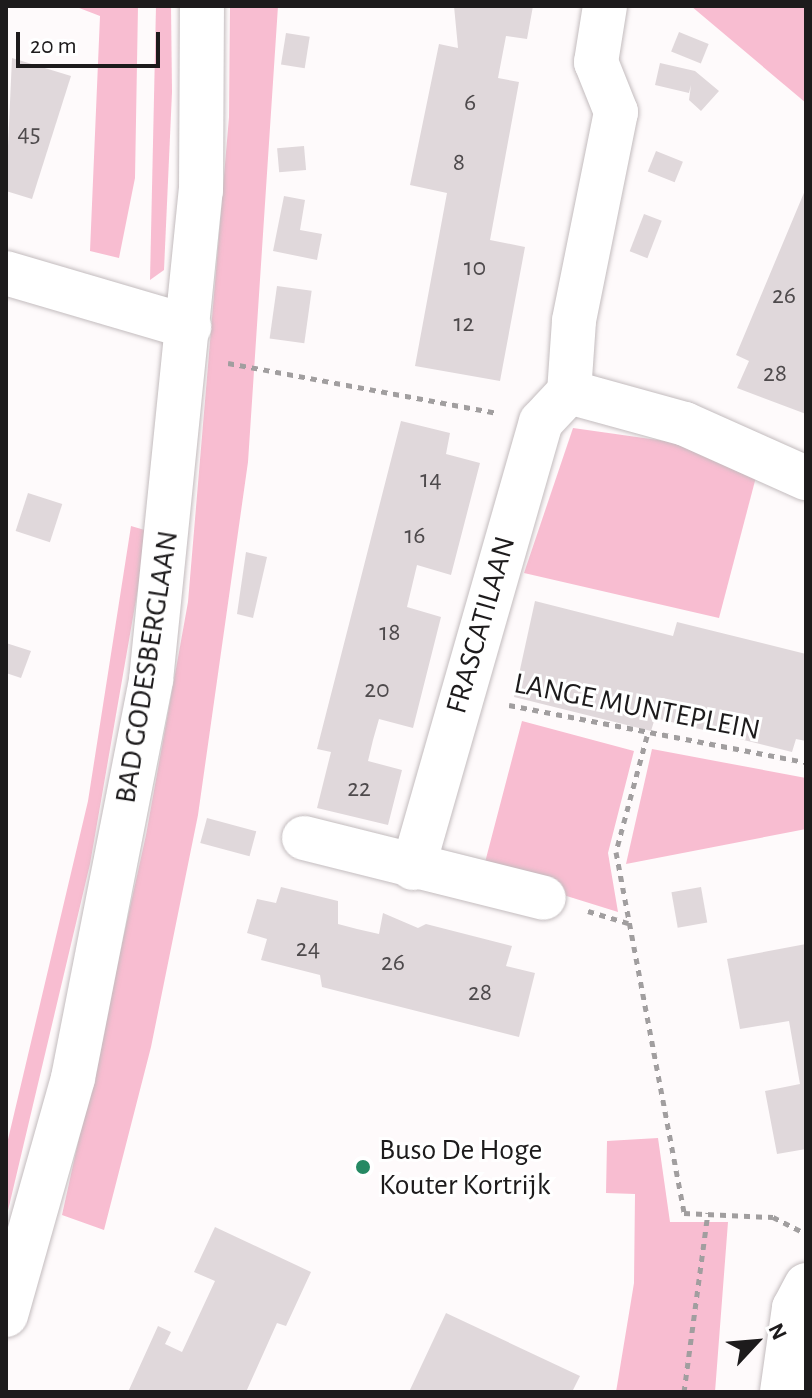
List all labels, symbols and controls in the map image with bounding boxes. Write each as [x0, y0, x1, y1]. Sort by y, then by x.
scale bar [20, 16, 164, 66]
text: 20 m [30, 34, 77, 58]
house number: 6 [464, 87, 476, 119]
house number: 45 [17, 118, 41, 150]
house number: 8 [453, 147, 465, 179]
house number: 10 [464, 252, 486, 284]
house number: 26 [772, 280, 796, 312]
house number: 12 [454, 308, 474, 340]
house number: 28 [763, 358, 787, 390]
house number: 14 [420, 464, 442, 496]
house number: 16 [404, 520, 426, 552]
street label: BAD GODESBERGLAAN [108, 528, 186, 806]
street label: FRASCATILAAN [438, 532, 524, 718]
house number: 18 [379, 617, 401, 649]
street label: LANGE MUNTEPLEIN [511, 665, 763, 749]
house number: 20 [364, 674, 390, 706]
house number: 22 [347, 773, 371, 805]
house number: 24 [296, 933, 320, 965]
house number: 26 [381, 947, 405, 979]
house number: 28 [468, 977, 492, 1009]
place label: Buso De Hoge Kouter Kortrijk [379, 1132, 550, 1202]
marker: Buso De Hoge Kouter Kortrijk [354, 1158, 372, 1176]
north arrow [716, 1302, 796, 1382]
text: N [764, 1320, 791, 1343]

